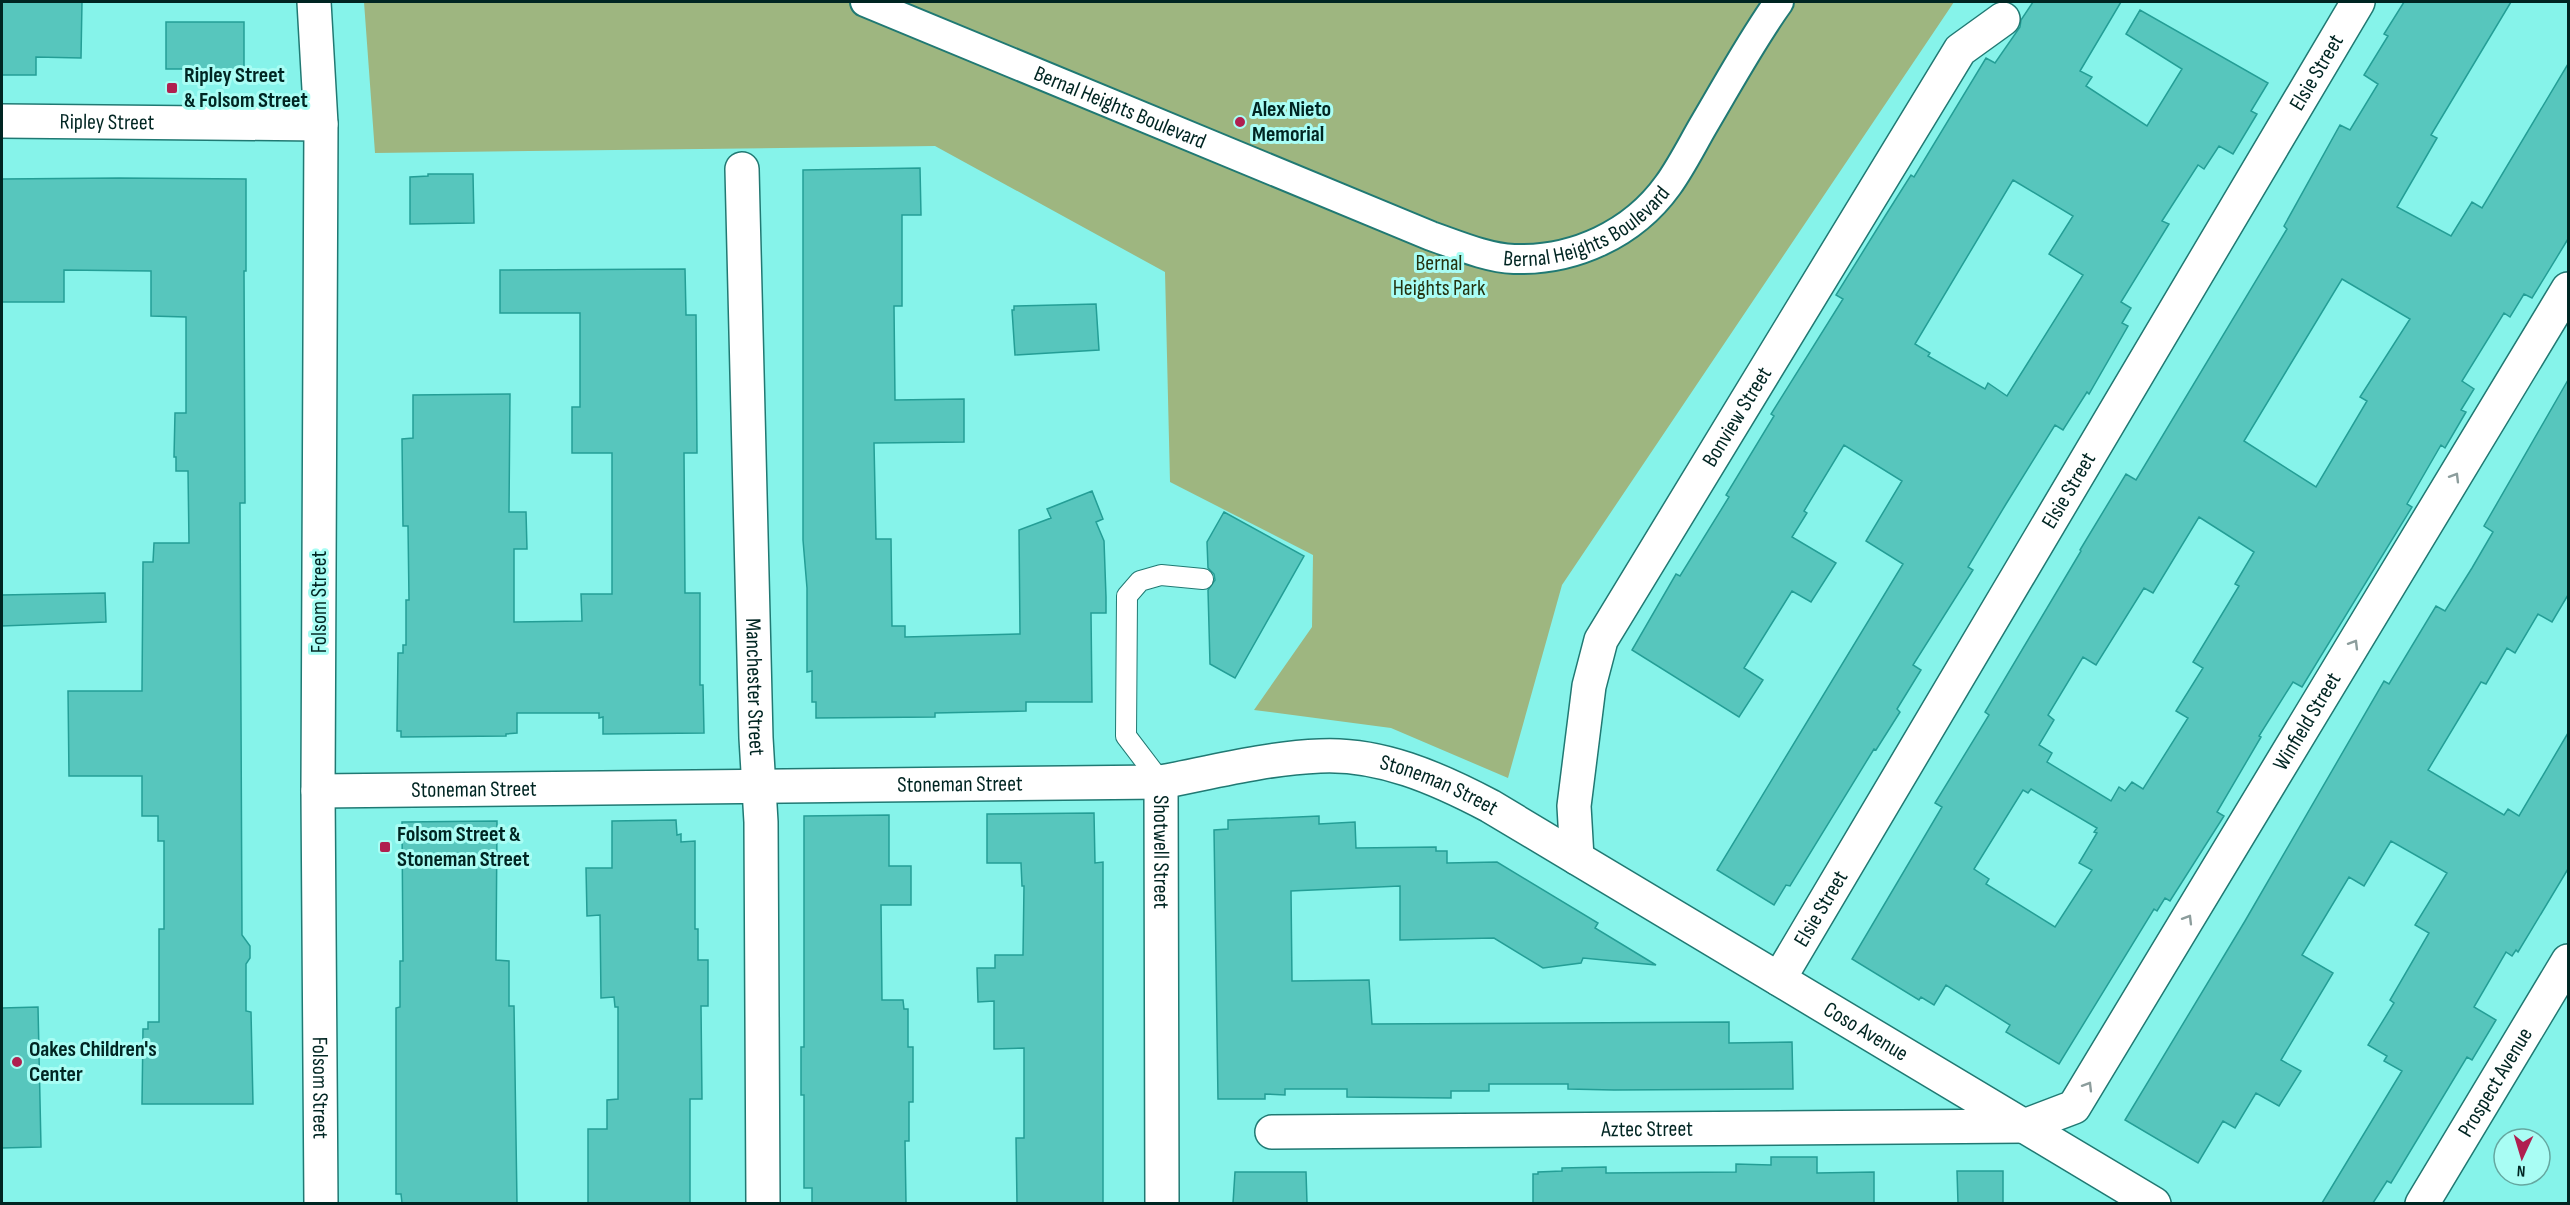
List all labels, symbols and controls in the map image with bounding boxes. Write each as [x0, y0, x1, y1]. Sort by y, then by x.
street label: Elsie Street [2283, 29, 2350, 115]
street label: Bernal Heights Boulevard [1030, 60, 1210, 155]
place label: Ripley Street & Folsom Street [184, 62, 308, 114]
marker: Ripley Street & Folsom Street [165, 81, 179, 95]
place label: Alex Nieto Memorial [1251, 96, 1331, 148]
street label: Ripley Street [60, 108, 155, 136]
marker: Alex Nieto Memorial [1233, 115, 1247, 129]
street label: Bernal Heights Boulevard [1502, 181, 1676, 273]
park label: Bernal Heights Park [1393, 250, 1486, 302]
street label: Bonview Street [1696, 362, 1778, 472]
street label: Elsie Street [2036, 447, 2102, 533]
one-way arrow [2448, 473, 2460, 483]
street label: Folsom Street [306, 551, 333, 653]
street label: Manchester Street [740, 618, 771, 757]
one-way arrow [2347, 640, 2359, 650]
street label: Winfield Street [2267, 667, 2347, 775]
street label: Stoneman Street [1377, 749, 1503, 821]
street label: Stoneman Street [897, 770, 1023, 798]
street label: Stoneman Street [411, 775, 537, 804]
street label: Shotwell Street [1148, 795, 1175, 909]
place label: Folsom Street & Stoneman Street [397, 821, 529, 873]
marker: Folsom Street & Stoneman Street [378, 840, 392, 854]
street label: Elsie Street [1788, 865, 1854, 951]
one-way arrow [2181, 915, 2193, 925]
street label: Coso Avenue [1819, 996, 1913, 1067]
street label: Prospect Avenue [2452, 1023, 2538, 1142]
place label: Oakes Children's Center [29, 1036, 157, 1088]
street label: Folsom Street [306, 1036, 334, 1139]
marker: Oakes Children's Center [10, 1055, 24, 1069]
one-way arrow [2080, 1082, 2092, 1092]
street label: Aztec Street [1600, 1115, 1693, 1143]
north arrow [2492, 1127, 2552, 1187]
text: N [2516, 1161, 2526, 1180]

